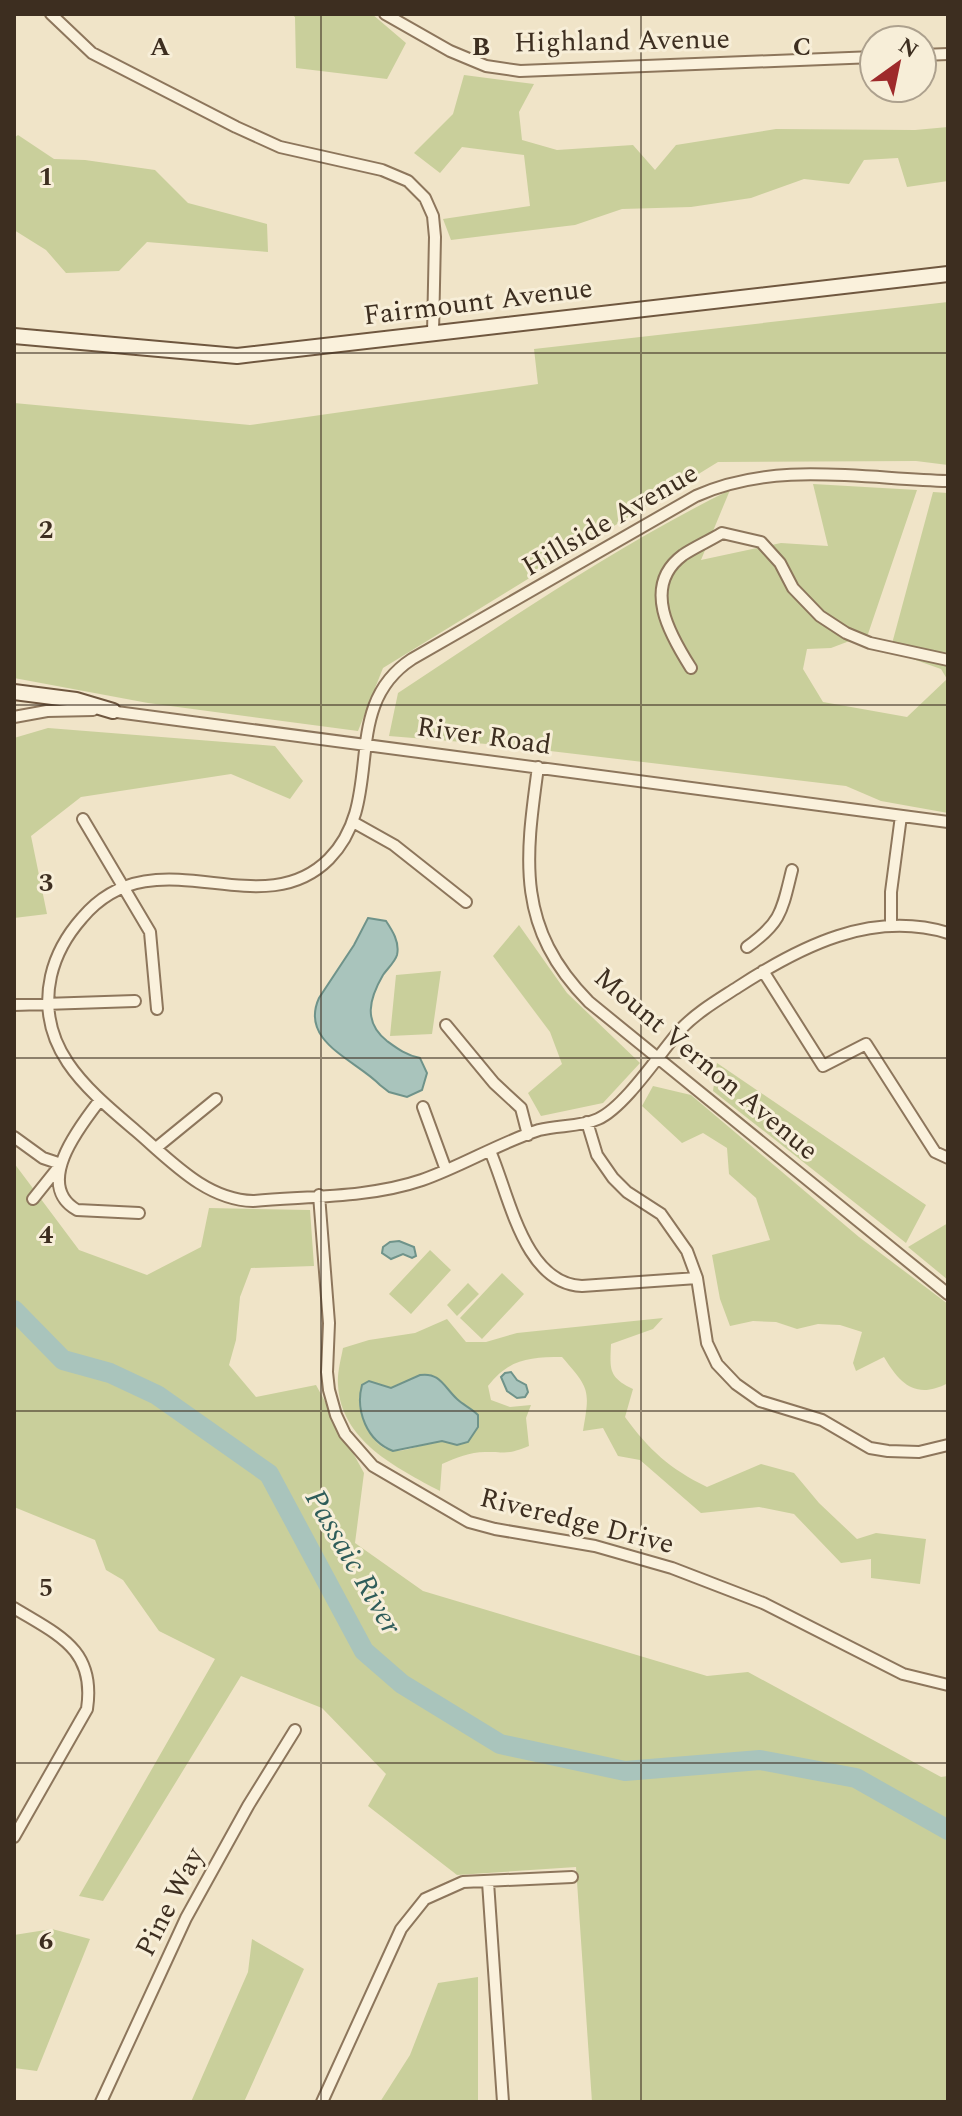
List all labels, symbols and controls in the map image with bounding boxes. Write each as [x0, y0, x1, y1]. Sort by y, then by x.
street label: Highland Avenue [514, 18, 730, 64]
north arrow [858, 24, 938, 104]
text: A [150, 27, 170, 67]
text: B [472, 27, 490, 67]
text: C [793, 27, 811, 67]
text: N [892, 30, 925, 67]
text: 1 [39, 157, 53, 197]
street label: Fairmount Avenue [361, 267, 595, 337]
street label: Hillside Avenue [514, 452, 706, 588]
text: 2 [39, 510, 53, 550]
street label: River Road [414, 705, 554, 767]
text: 3 [39, 863, 53, 903]
street label: Mount Vernon Avenue [584, 957, 828, 1171]
text: 4 [39, 1215, 54, 1255]
street label: Riveredge Drive [475, 1476, 679, 1566]
water label: Passaic River [293, 1481, 414, 1644]
text: 5 [39, 1568, 53, 1608]
street label: Pine Way [124, 1839, 217, 1964]
text: 6 [39, 1921, 53, 1961]

